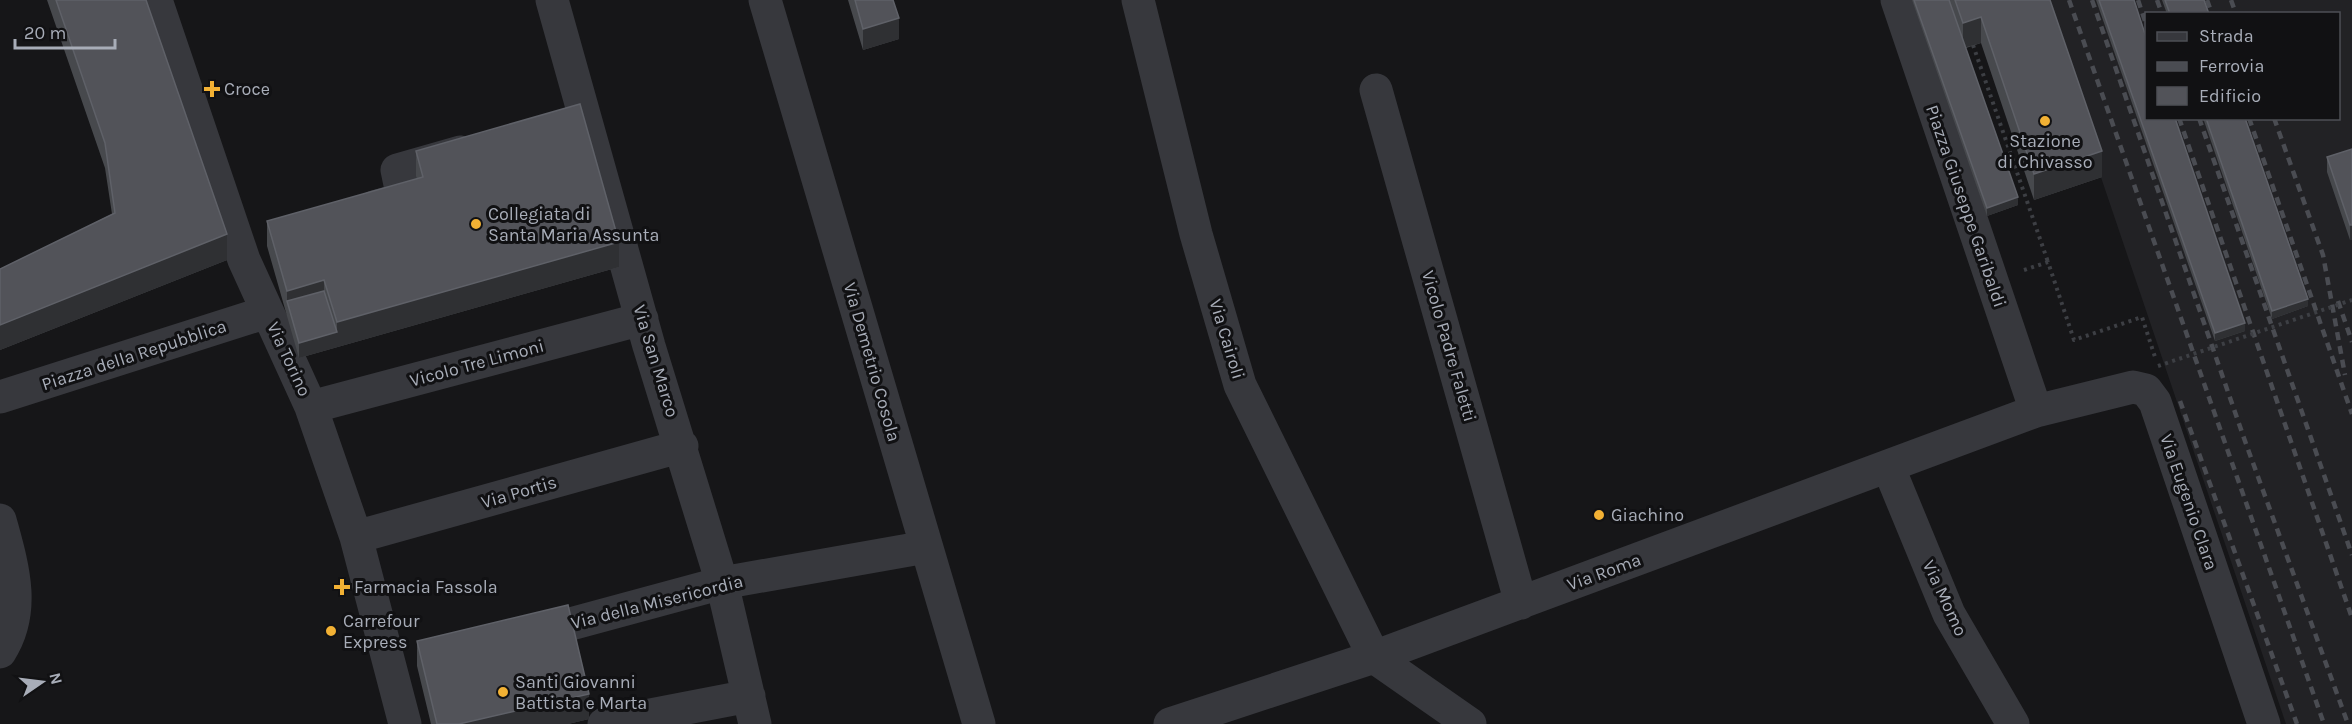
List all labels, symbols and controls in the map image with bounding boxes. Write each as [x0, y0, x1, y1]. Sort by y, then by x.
scale bar [15, 12, 116, 50]
legend [2145, 12, 2340, 120]
text: 20 m [24, 22, 66, 44]
text: Strada [2199, 25, 2254, 47]
text: Ferrovia [2199, 55, 2264, 77]
place label: Croce [224, 78, 270, 100]
marker: Croce [205, 82, 219, 96]
text: Edificio [2199, 85, 2261, 107]
street label: Piazza Giuseppe Garibaldi [1921, 102, 2011, 310]
marker: Stazione di Chivasso [2038, 114, 2052, 128]
place label: Stazione di Chivasso [1997, 130, 2093, 173]
place label: Collegiata di Santa Maria Assunta [488, 203, 660, 246]
marker: Collegiata di Santa Maria Assunta [469, 217, 483, 231]
street label: Vicolo Padre Faletti [1417, 268, 1481, 424]
street label: Via Demetrio Cosola [839, 280, 905, 444]
street label: Via Cairoli [1204, 296, 1250, 382]
street label: Via San Marco [628, 302, 684, 420]
street label: Piazza della Repubblica [39, 315, 229, 395]
street label: Via Torino [262, 318, 316, 400]
street label: Vicolo Tre Limoni [407, 334, 547, 392]
street label: Via Eugenio Clara [2155, 431, 2223, 573]
street label: Via Portis [479, 471, 559, 513]
place label: Giachino [1611, 504, 1684, 526]
marker: Giachino [1592, 508, 1606, 522]
street label: Via Roma [1564, 548, 1644, 596]
street label: Via Momo [1918, 556, 1972, 640]
street label: Via della Misericordia [569, 570, 745, 634]
place label: Farmacia Fassola [354, 576, 498, 598]
marker: Farmacia Fassola [335, 580, 349, 594]
place label: Carrefour Express [343, 610, 420, 653]
marker: Carrefour Express [324, 624, 338, 638]
north arrow [12, 652, 72, 712]
text: N [45, 671, 67, 686]
place label: Santi Giovanni Battista e Marta [515, 671, 647, 714]
marker: Santi Giovanni Battista e Marta [496, 685, 510, 699]

